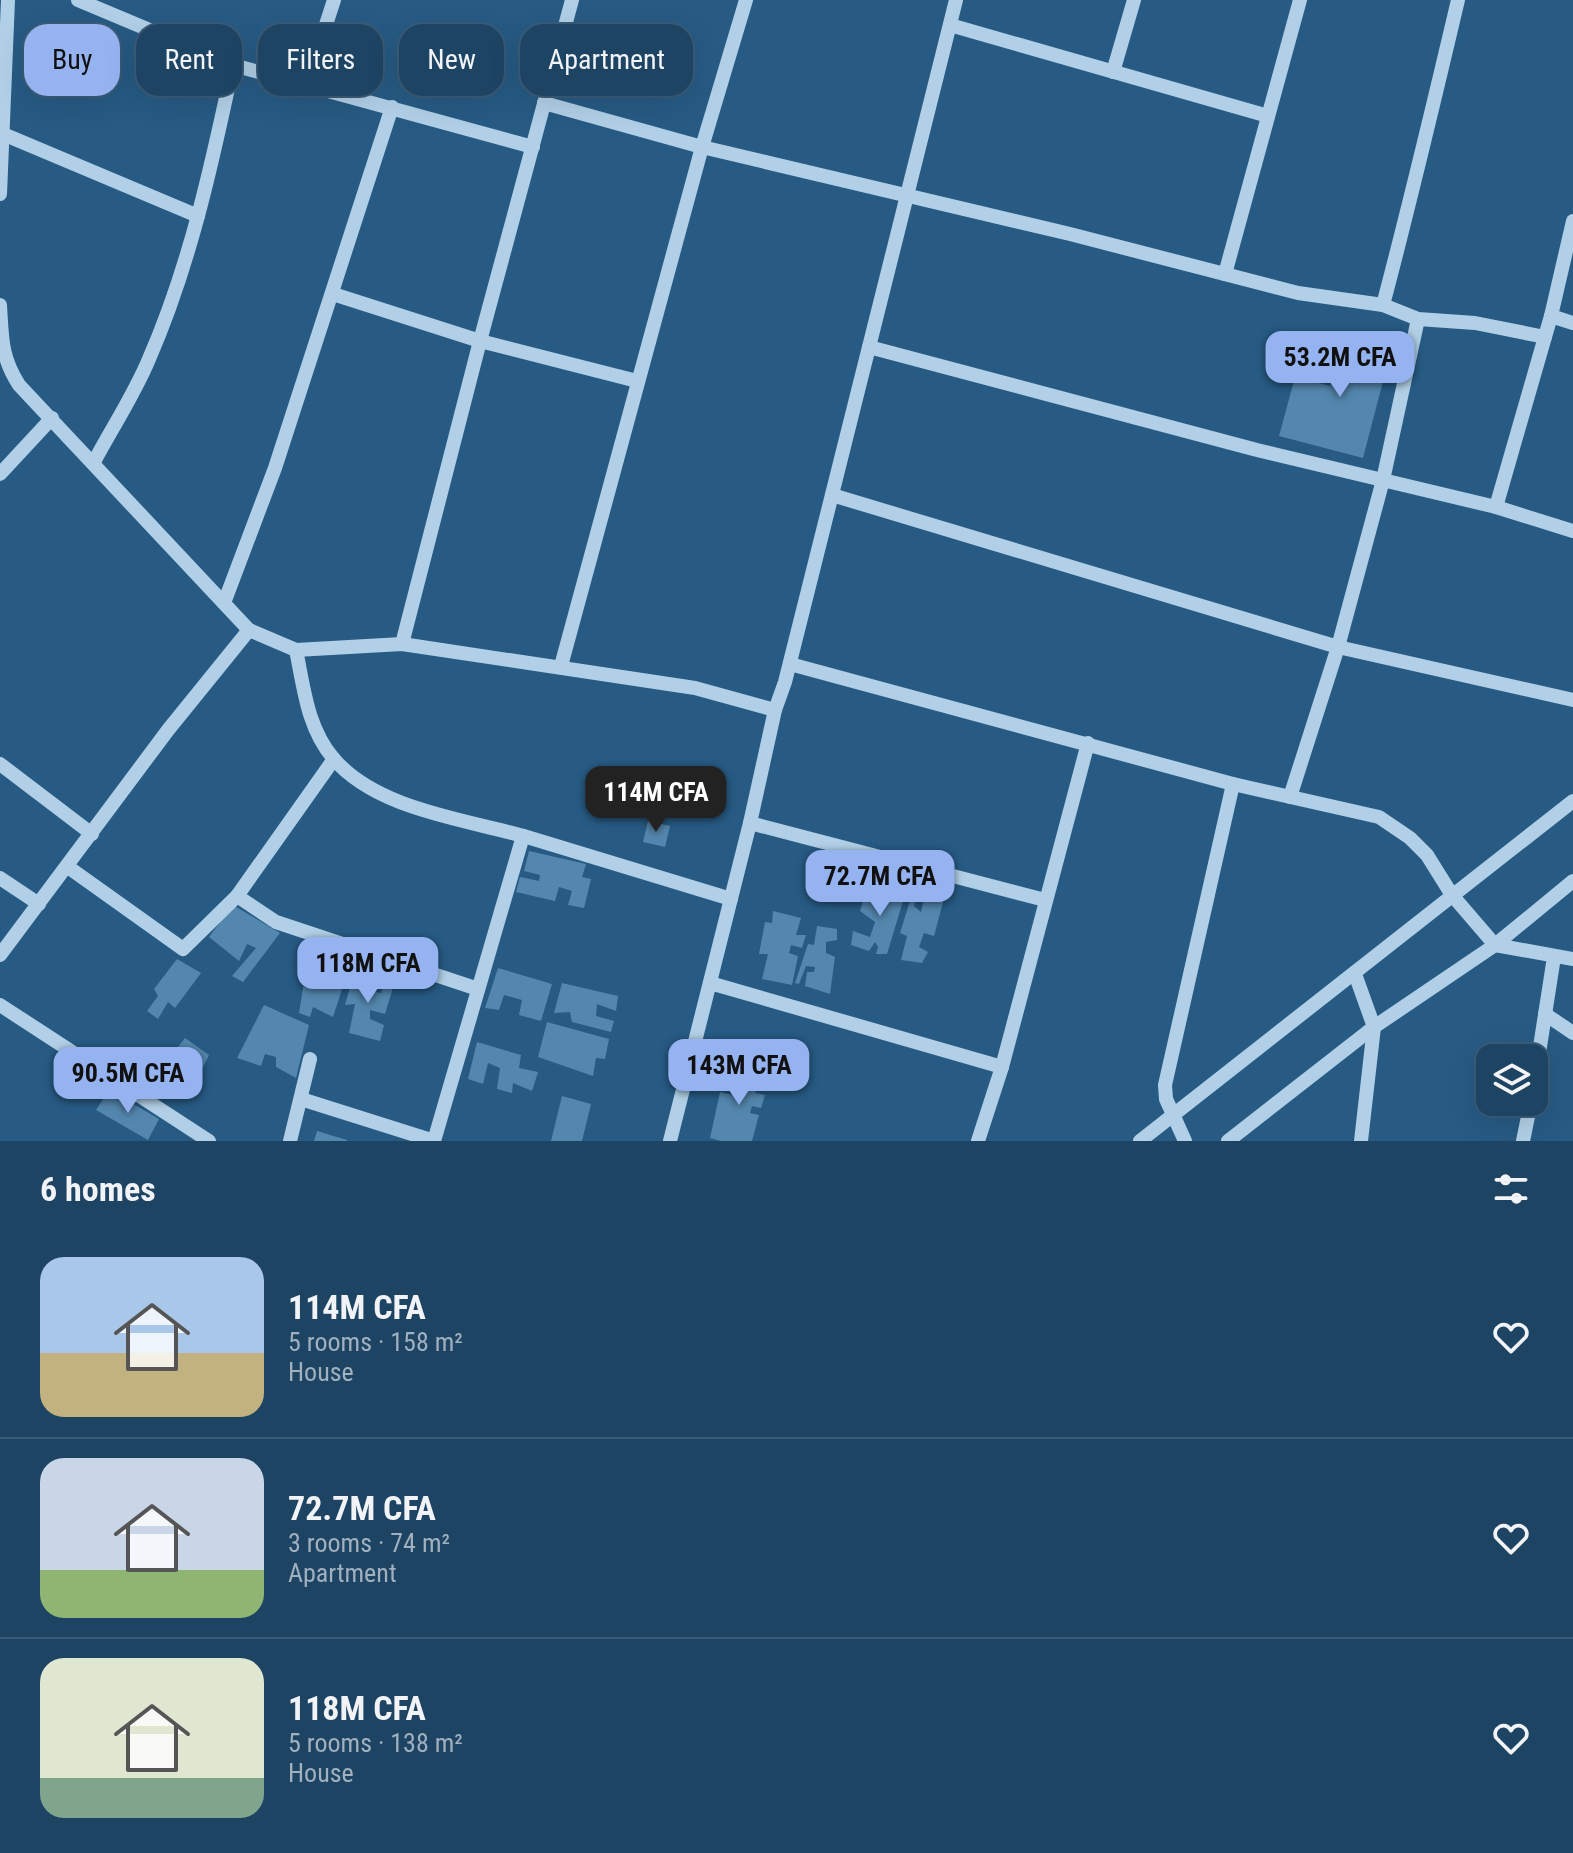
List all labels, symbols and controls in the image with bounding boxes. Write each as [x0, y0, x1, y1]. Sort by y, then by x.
chip: Buy [24, 24, 120, 96]
chip: Rent [136, 24, 242, 96]
chip: Filters [258, 24, 383, 96]
chip: New [399, 24, 504, 96]
chip: Apartment [520, 24, 693, 96]
pin: 53.2M CFA [1248, 331, 1432, 399]
text: 53.2M CFA [1284, 342, 1396, 372]
pin: 114M CFA [573, 766, 739, 834]
text: 114M CFA [603, 777, 709, 807]
pin: 72.7M CFA [788, 850, 972, 918]
text: 72.7M CFA [824, 861, 936, 891]
pin: 118M CFA [285, 937, 451, 1005]
text: 118M CFA [315, 948, 421, 978]
pin: 143M CFA [656, 1039, 822, 1107]
map controls [1476, 1044, 1548, 1116]
button: layers [1476, 1044, 1548, 1116]
pin: 90.5M CFA [36, 1047, 220, 1115]
text: 143M CFA [686, 1050, 792, 1080]
text: 90.5M CFA [72, 1058, 184, 1088]
icon: filters [1489, 1167, 1533, 1211]
text: 6 homes [40, 1169, 156, 1209]
text: 114M CFA [288, 1287, 426, 1327]
icon: home [104, 1289, 200, 1385]
icon: heart [1489, 1315, 1533, 1359]
text: 5 rooms · 158 m² [288, 1327, 463, 1357]
text: House [288, 1357, 354, 1387]
text: 72.7M CFA [288, 1488, 436, 1528]
icon: home [104, 1490, 200, 1586]
icon: heart [1489, 1516, 1533, 1560]
text: 3 rooms · 74 m² [288, 1528, 450, 1558]
text: Apartment [288, 1558, 397, 1588]
text: 118M CFA [288, 1688, 426, 1728]
icon: home [104, 1690, 200, 1786]
icon: heart [1489, 1716, 1533, 1760]
text: 5 rooms · 138 m² [288, 1728, 463, 1758]
text: House [288, 1758, 354, 1788]

